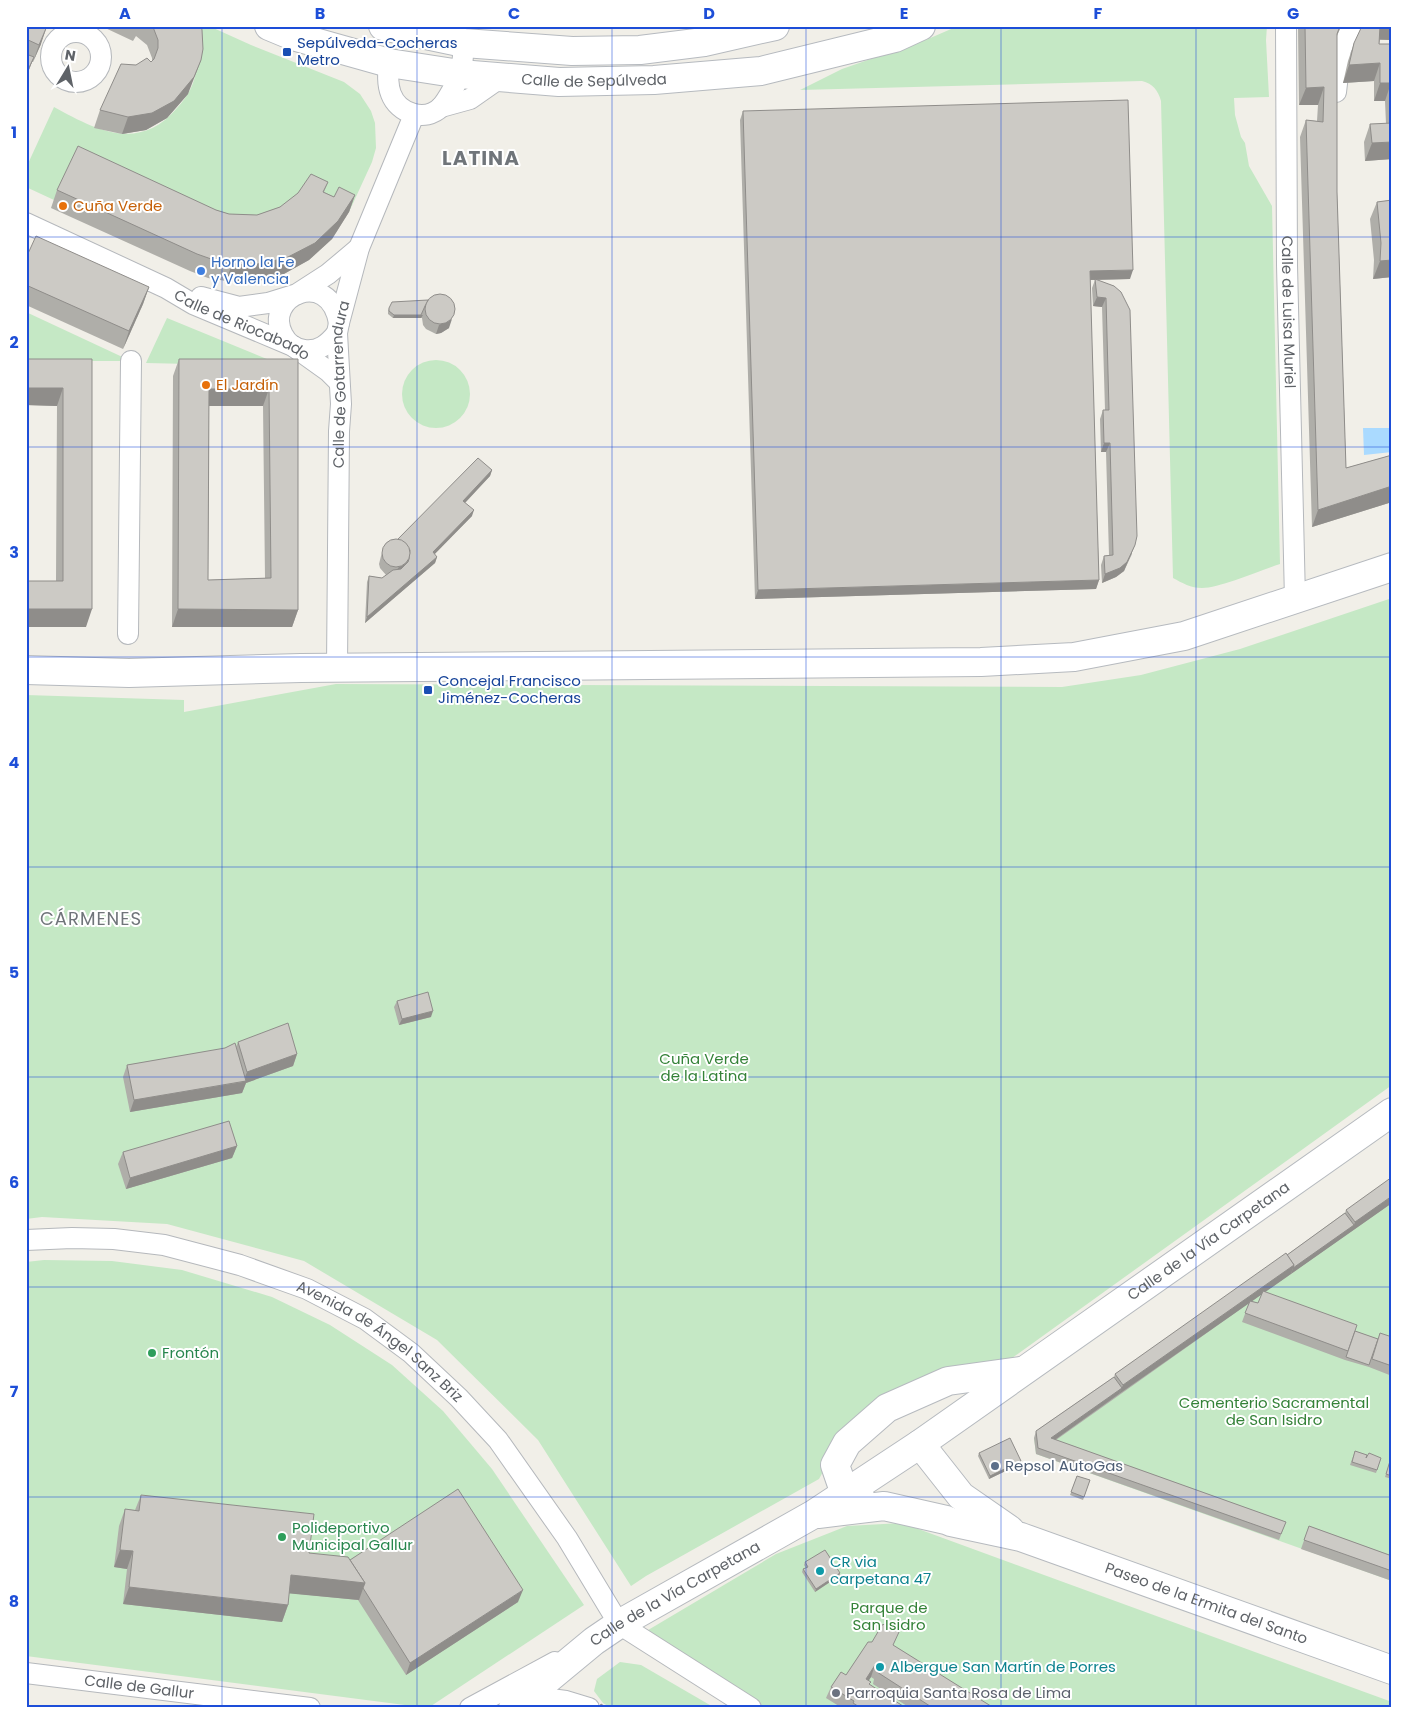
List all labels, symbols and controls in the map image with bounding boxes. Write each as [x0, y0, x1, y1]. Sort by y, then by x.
text: A [119, 2, 131, 25]
text: B [315, 2, 325, 25]
text: C [508, 2, 520, 25]
text: D [703, 2, 715, 25]
text: E [900, 2, 908, 25]
text: F [1094, 2, 1103, 25]
text: G [1287, 2, 1299, 25]
place label: Sepúlveda-Cocheras Metro [297, 32, 458, 70]
north arrow [42, 42, 92, 92]
text: N [63, 44, 77, 66]
marker: Sepúlveda-Cocheras Metro [281, 46, 293, 58]
street label: Calle de Sepúlveda [521, 68, 668, 92]
text: 1 [11, 121, 17, 144]
district label: LATINA [442, 144, 520, 172]
place label: Cuña Verde [73, 195, 162, 216]
marker: Cuña Verde [57, 200, 69, 212]
street label: Calle de Luisa Muriel [1277, 236, 1301, 388]
place label: Horno la Fe y Valencia [211, 251, 294, 289]
marker: Horno la Fe y Valencia [195, 265, 207, 277]
street label: Calle de Riocabado [170, 284, 315, 365]
street label: Calle de Gotarrendura [326, 298, 355, 468]
text: 2 [9, 331, 19, 354]
place label: El Jardín [216, 374, 279, 395]
marker: El Jardín [200, 379, 212, 391]
text: 3 [9, 541, 19, 564]
place label: Concejal Francisco Jiménez-Cocheras [438, 670, 581, 708]
marker: Concejal Francisco Jiménez-Cocheras [422, 684, 434, 696]
text: 4 [9, 751, 20, 774]
district label: CÁRMENES [40, 906, 142, 931]
text: 5 [9, 961, 19, 984]
park label: Cuña Verde de la Latina [659, 1048, 749, 1086]
text: 6 [9, 1171, 19, 1194]
street label: Calle de la Vía Carpetana [1123, 1176, 1294, 1305]
street label: Avenida de Ángel Sanz Briz [294, 1275, 468, 1407]
place label: Frontón [162, 1342, 219, 1363]
marker: Frontón [146, 1347, 158, 1359]
text: 7 [10, 1380, 19, 1403]
park label: Cementerio Sacramental de San Isidro [1179, 1392, 1369, 1430]
place label: Repsol AutoGas [1005, 1455, 1123, 1476]
marker: Repsol AutoGas [989, 1460, 1001, 1472]
place label: Polideportivo Municipal Gallur [292, 1517, 413, 1555]
marker: Polideportivo Municipal Gallur [276, 1531, 288, 1543]
street label: Calle de la Vía Carpetana [585, 1536, 764, 1651]
place label: CR via carpetana 47 [830, 1551, 931, 1589]
street label: Paseo de la Ermita del Santo [1102, 1557, 1311, 1649]
marker: CR via carpetana 47 [814, 1565, 826, 1577]
text: 8 [9, 1590, 19, 1613]
park label: Parque de San Isidro [851, 1597, 927, 1635]
place label: Albergue San Martín de Porres [890, 1656, 1116, 1677]
marker: Albergue San Martín de Porres [874, 1661, 886, 1673]
street label: Calle de Gallur [83, 1669, 196, 1704]
place label: Parroquia Santa Rosa de Lima [846, 1682, 1071, 1703]
marker: Parroquia Santa Rosa de Lima [830, 1687, 842, 1699]

